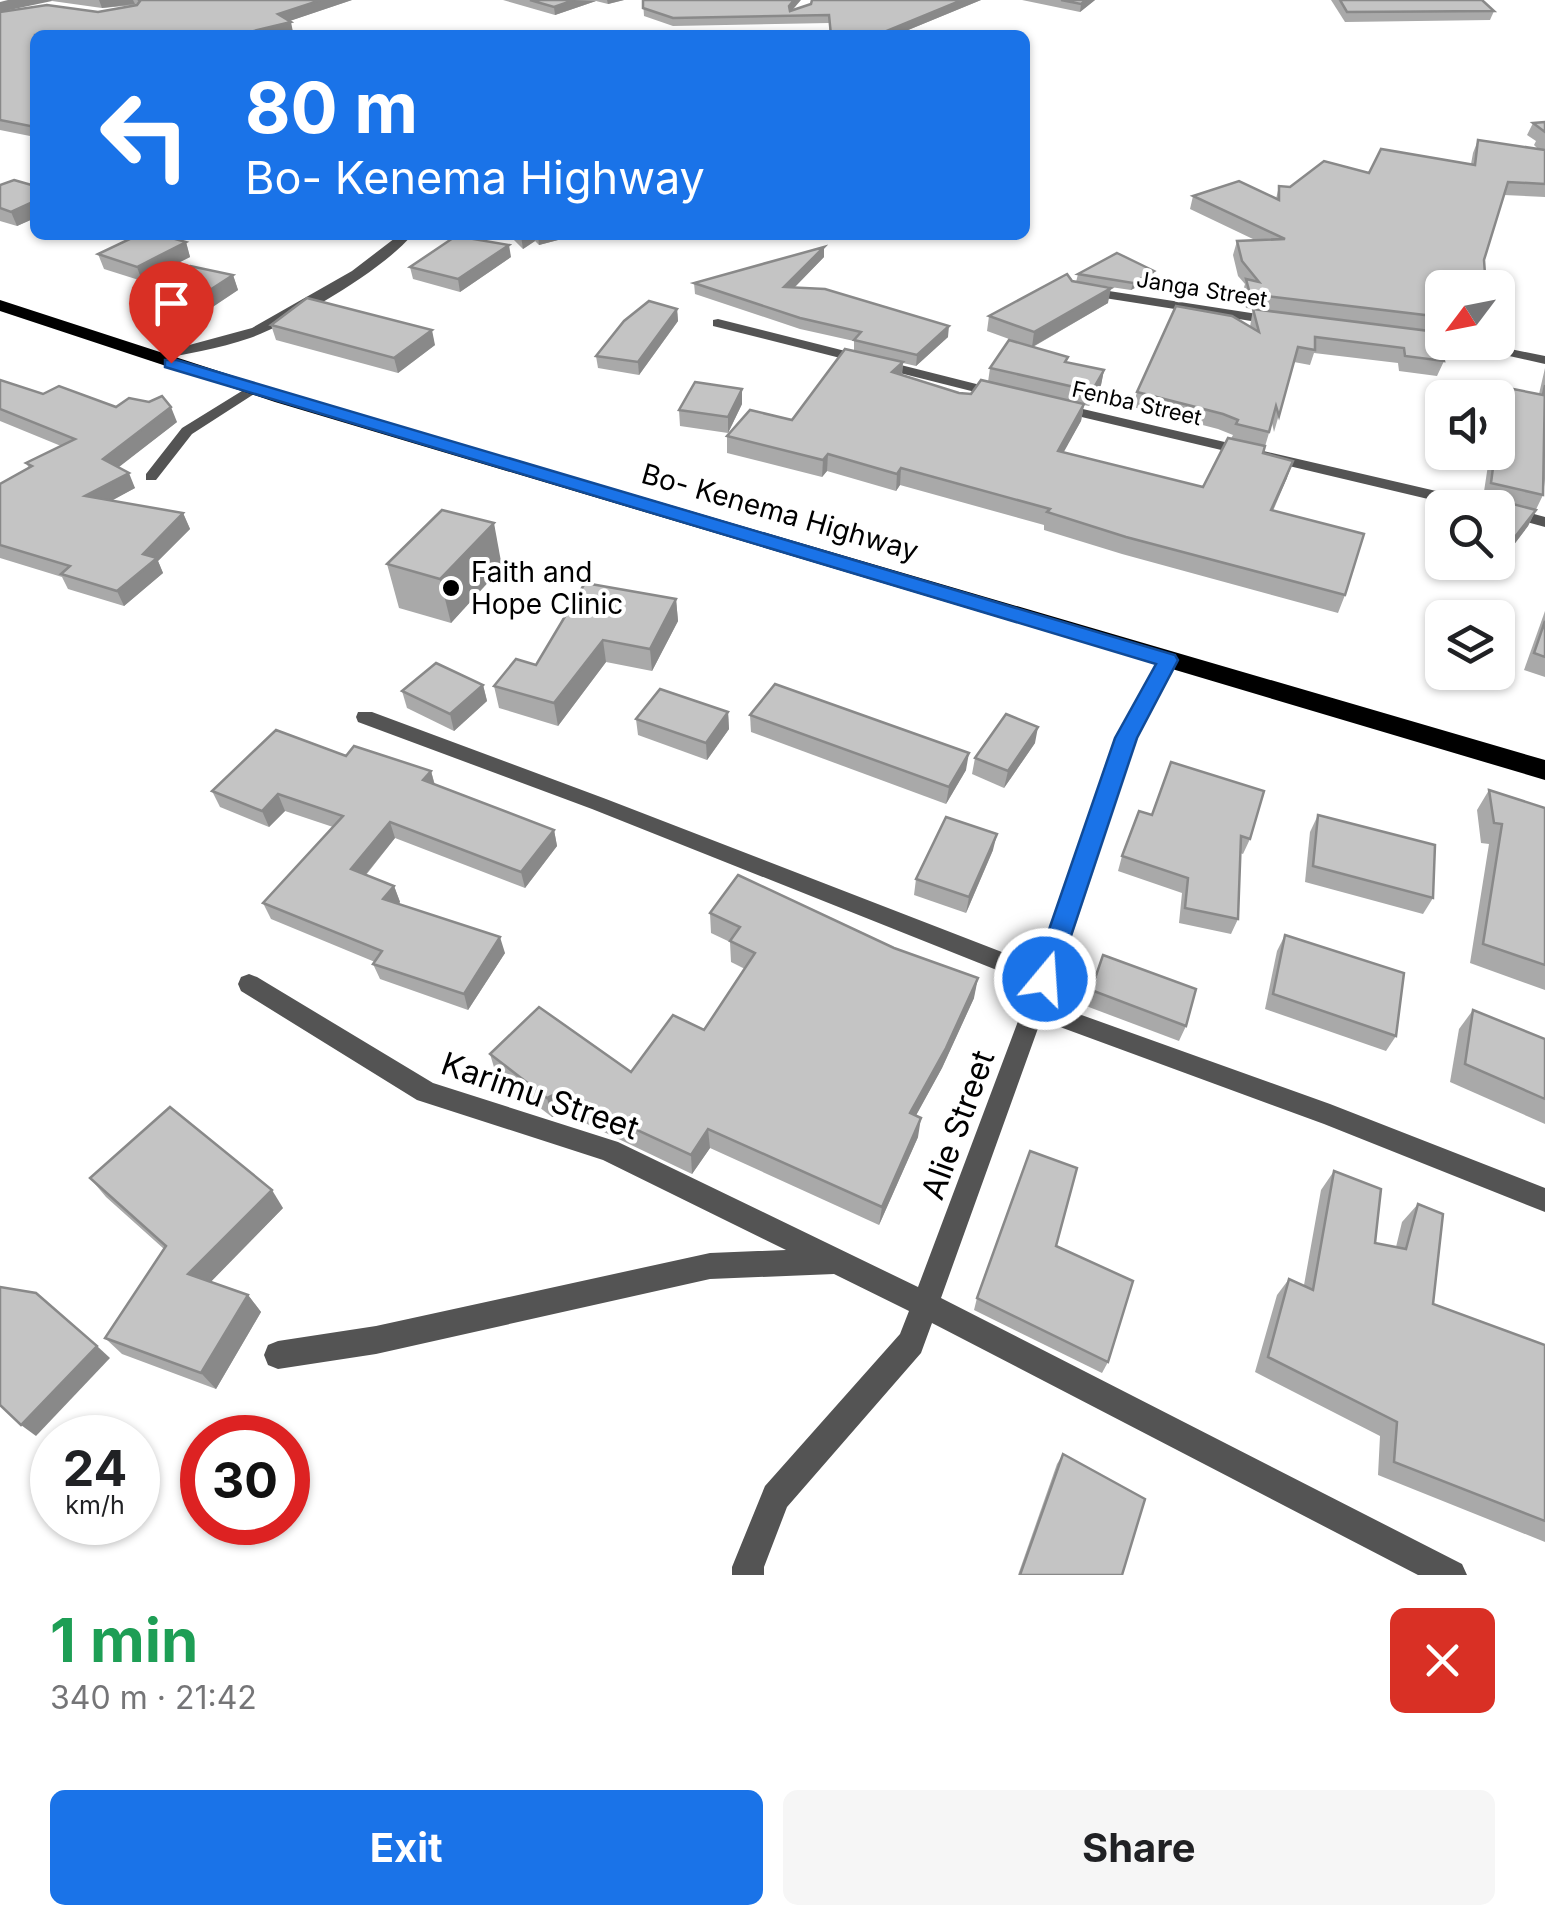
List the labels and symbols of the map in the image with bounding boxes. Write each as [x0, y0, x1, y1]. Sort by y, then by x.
pin [129, 261, 214, 364]
street label: Janga Street [1135, 266, 1269, 312]
north arrow [1425, 270, 1515, 360]
street label: Fenba Street [1070, 375, 1204, 431]
street label: Bo- Kenema Highway [638, 456, 922, 568]
place label: Faith and Hope Clinic [471, 555, 623, 621]
marker: Faith and Hope Clinic [440, 577, 462, 599]
position arrow [993, 927, 1097, 1031]
street label: Karimu Street [436, 1044, 644, 1148]
street label: Alie Street [913, 1045, 1002, 1205]
speed limit sign: 30 [180, 1415, 310, 1545]

